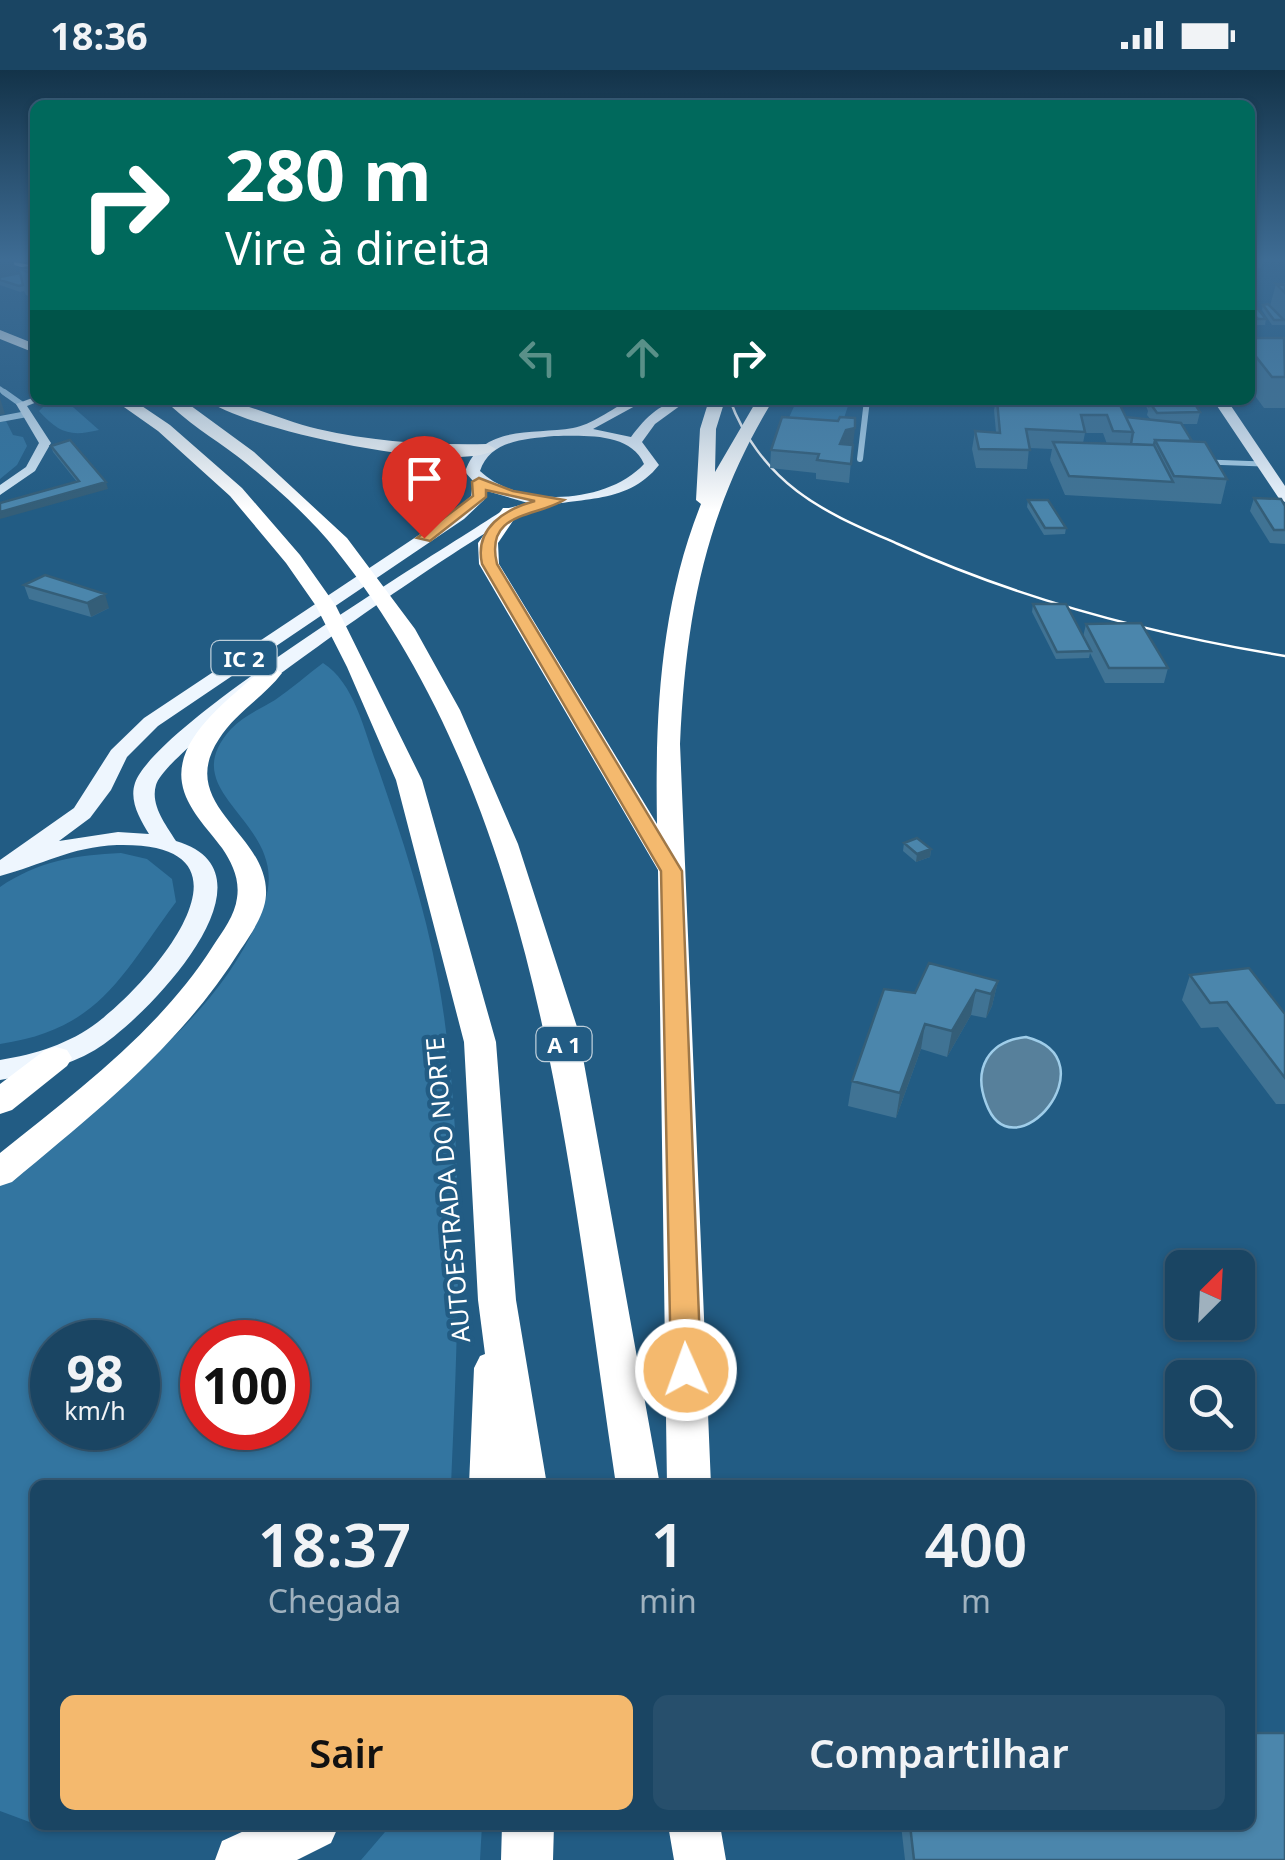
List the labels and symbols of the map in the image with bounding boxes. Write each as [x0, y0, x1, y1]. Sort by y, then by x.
pin [382, 436, 467, 539]
road number: IC 2 [212, 641, 276, 675]
road number: A 1 [536, 1027, 592, 1061]
street label: AUTOESTRADA DO NORTE [417, 1036, 477, 1344]
north arrow [1165, 1250, 1255, 1340]
position arrow [634, 1318, 738, 1422]
speed limit sign: 100 [180, 1320, 310, 1450]

